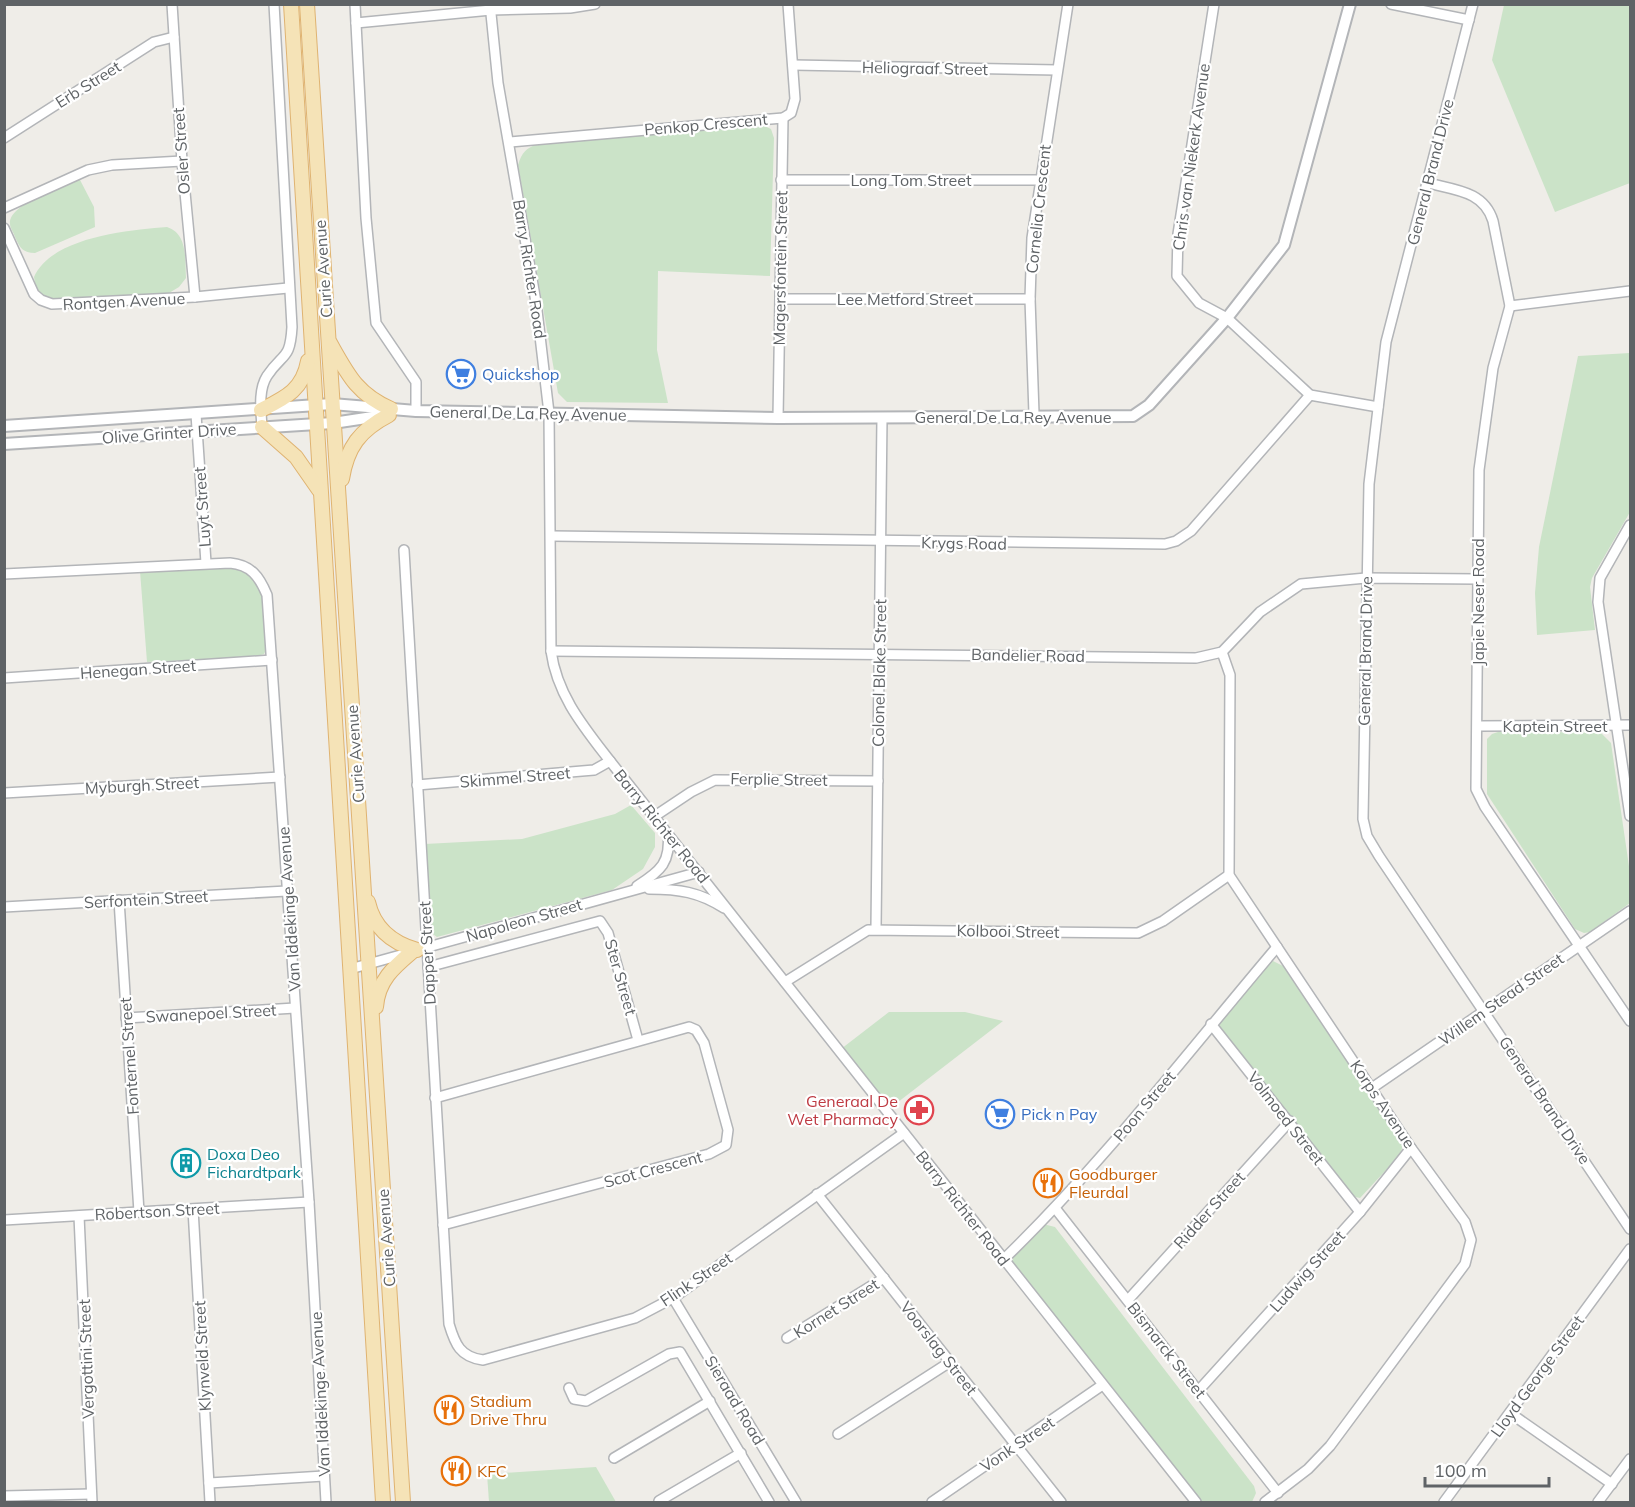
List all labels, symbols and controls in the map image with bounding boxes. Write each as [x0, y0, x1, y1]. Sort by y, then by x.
street label: Erb Street [52, 56, 125, 112]
street label: Heliograaf Street [862, 57, 989, 79]
street label: Chris van Niekerk Avenue [1168, 62, 1214, 252]
street label: General Brand Drive [1402, 97, 1458, 247]
street label: Osler Street [168, 106, 194, 195]
street label: Penkop Crescent [643, 109, 769, 139]
street label: Cornelia Crescent [1021, 143, 1055, 274]
street label: Long Tom Street [850, 170, 972, 190]
street label: Magersfontein Street [769, 190, 791, 346]
street label: Barry Richter Road [509, 198, 551, 340]
street label: Curie Avenue [310, 219, 336, 319]
street label: Rontgen Avenue [62, 288, 186, 314]
street label: Lee Metford Street [837, 289, 974, 309]
supermarket icon: Quickshop [445, 358, 477, 390]
place label: Quickshop [482, 364, 559, 384]
street label: General De La Rey Avenue [429, 401, 627, 425]
street label: General De La Rey Avenue [914, 407, 1112, 427]
street label: Olive Grinter Drive [101, 418, 237, 448]
street label: Luyt Street [189, 466, 215, 548]
street label: Krygs Road [921, 532, 1007, 554]
street label: Japie Neser Road [1468, 538, 1488, 666]
street label: General Brand Drive [1354, 576, 1376, 726]
street label: Colonel Blake Street [868, 598, 890, 747]
street label: Bandelier Road [971, 644, 1085, 666]
street label: Henegan Street [79, 655, 197, 683]
street label: Curie Avenue [342, 704, 368, 804]
street label: Kaptein Street [1502, 716, 1608, 736]
street label: Skimmel Street [459, 762, 572, 792]
street label: Barry Richter Road [610, 765, 714, 887]
street label: Ferplie Street [730, 768, 828, 790]
street label: Myburgh Street [84, 772, 200, 798]
street label: Van Iddekinge Avenue [273, 826, 305, 992]
street label: Serfontein Street [83, 886, 209, 912]
street label: Napoleon Street [464, 894, 585, 946]
street label: Dapper Street [414, 900, 440, 1005]
street label: Kolbooi Street [956, 920, 1060, 942]
street label: Ster Street [601, 937, 642, 1018]
street label: Willem Stead Street [1435, 948, 1568, 1050]
street label: Fonternel Street [115, 996, 143, 1115]
street label: Swanepoel Street [145, 1000, 277, 1026]
street label: General Brand Drive [1495, 1032, 1595, 1168]
street label: Korps Avenue [1346, 1056, 1420, 1152]
street label: Poon Street [1109, 1066, 1180, 1145]
street label: Volmoed Street [1243, 1067, 1329, 1169]
place label: Generaal De Wet Pharmacy [787, 1091, 898, 1129]
pharmacy icon: Generaal De Wet Pharmacy [903, 1094, 935, 1126]
supermarket icon: Pick n Pay [984, 1098, 1016, 1130]
place label: Pick n Pay [1021, 1104, 1098, 1124]
place label: Doxa Deo Fichardtpark [207, 1144, 302, 1182]
street label: Scot Crescent [601, 1146, 705, 1192]
street label: Barry Richter Road [912, 1146, 1014, 1270]
building icon: Doxa Deo Fichardtpark [170, 1147, 202, 1179]
place label: Goodburger Fleurdal [1069, 1164, 1157, 1202]
restaurant icon: Goodburger Fleurdal [1032, 1167, 1064, 1199]
street label: Ridder Street [1169, 1167, 1249, 1253]
street label: Curie Avenue [373, 1188, 399, 1288]
street label: Robertson Street [94, 1198, 220, 1224]
street label: Ludwig Street [1265, 1226, 1349, 1316]
street label: Flink Street [656, 1247, 736, 1310]
street label: Kornet Street [790, 1274, 883, 1342]
street label: Voorslag Street [896, 1297, 982, 1399]
street label: Vergottini Street [74, 1298, 98, 1419]
street label: Bismarck Street [1123, 1298, 1211, 1402]
street label: Klynveld Street [189, 1300, 215, 1412]
street label: Van Iddekinge Avenue [306, 1311, 334, 1477]
street label: Lloyd George Street [1486, 1311, 1588, 1441]
street label: Sieraad Road [701, 1352, 769, 1448]
place label: Stadium Drive Thru [470, 1391, 547, 1429]
restaurant icon: Stadium Drive Thru [433, 1394, 465, 1426]
street label: Vonk Street [976, 1412, 1058, 1476]
scale bar [1425, 1450, 1550, 1488]
restaurant icon: KFC [440, 1455, 472, 1487]
text: 100 m [1434, 1459, 1487, 1482]
place label: KFC [477, 1461, 507, 1481]

